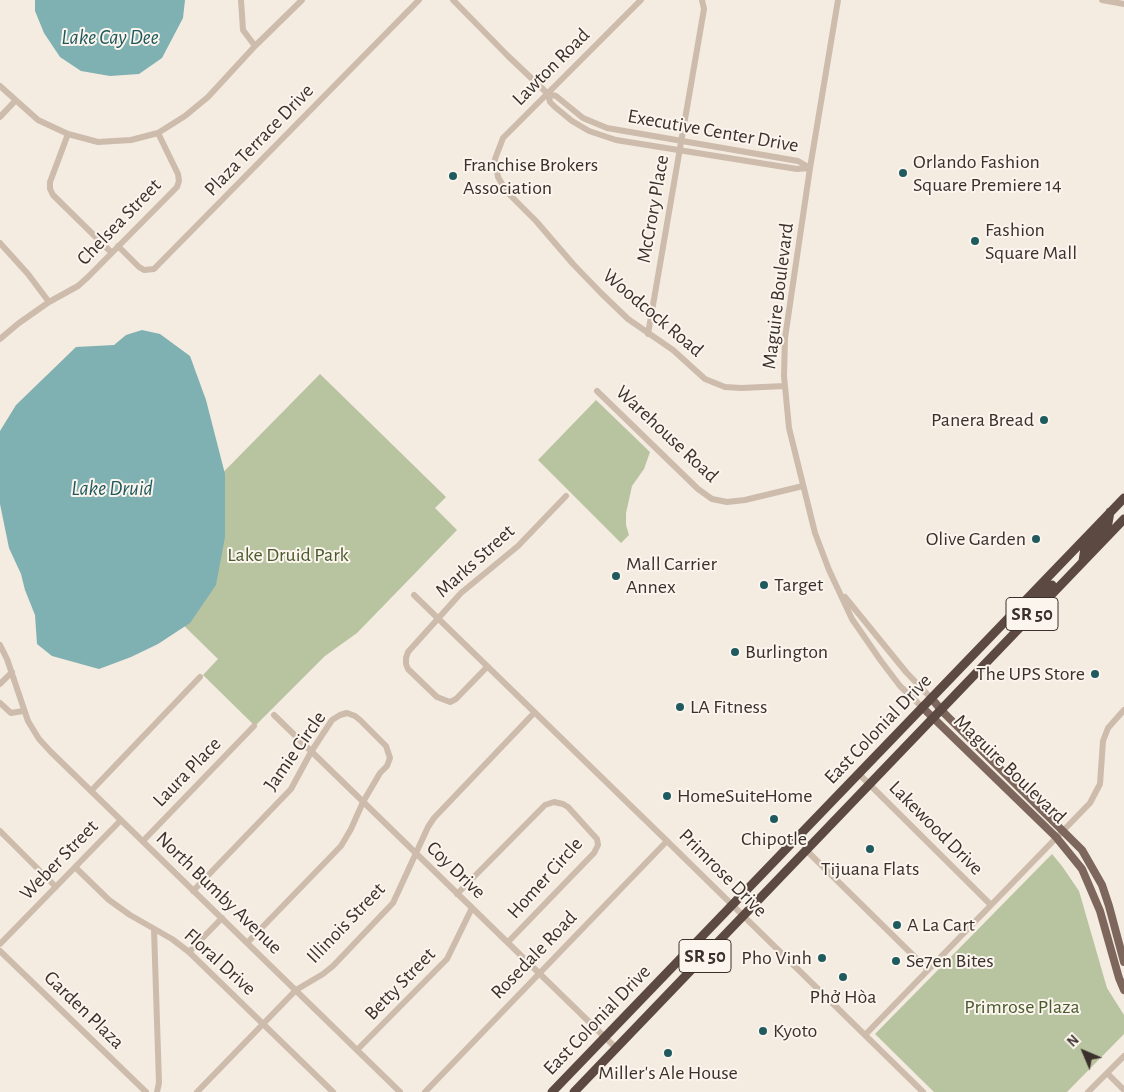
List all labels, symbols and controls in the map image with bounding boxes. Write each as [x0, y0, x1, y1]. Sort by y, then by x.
street label: Lawton Road [507, 23, 595, 111]
water label: Lake Cay Dee [61, 25, 159, 51]
street label: Plaza Terrace Drive [199, 79, 319, 201]
street label: Executive Center Drive [626, 104, 800, 158]
place label: Orlando Fashion Square Premiere 14 [913, 150, 1062, 197]
place label: Franchise Brokers Association [463, 153, 598, 200]
street label: McCrory Place [632, 153, 674, 265]
marker: Orlando Fashion Square Premiere 14 [897, 167, 909, 179]
marker: Franchise Brokers Association [447, 170, 459, 182]
street label: Chelsea Street [72, 174, 166, 270]
place label: Fashion Square Mall [985, 218, 1077, 265]
street label: Maguire Boulevard [757, 221, 799, 371]
marker: Fashion Square Mall [969, 235, 981, 247]
street label: Woodcock Road [598, 264, 708, 362]
street label: Warehouse Road [611, 380, 723, 488]
place label: Panera Bread [931, 408, 1034, 432]
marker: Panera Bread [1038, 414, 1050, 426]
water label: Lake Druid [71, 476, 153, 502]
street label: Marks Street [431, 519, 519, 603]
place label: Olive Garden [926, 527, 1026, 551]
marker: Olive Garden [1030, 533, 1042, 545]
park label: Lake Druid Park [227, 543, 349, 567]
place label: Mall Carrier Annex [626, 552, 717, 599]
marker: Mall Carrier Annex [610, 570, 622, 582]
place label: Target [774, 573, 823, 597]
marker: Target [758, 579, 770, 591]
road number: SR 50 [1006, 598, 1058, 630]
place label: Burlington [745, 640, 828, 664]
marker: Burlington [729, 646, 741, 658]
place label: The UPS Store [976, 662, 1085, 686]
marker: The UPS Store [1089, 668, 1101, 680]
street label: East Colonial Drive [819, 669, 937, 789]
place label: LA Fitness [690, 695, 767, 719]
marker: LA Fitness [674, 701, 686, 713]
street label: Jamie Circle [259, 707, 331, 795]
street label: Maguire Boulevard [949, 709, 1071, 829]
street label: Laura Place [148, 732, 226, 812]
street label: Lakewood Drive [884, 776, 988, 880]
place label: HomeSuiteHome [677, 784, 812, 808]
marker: HomeSuiteHome [661, 790, 673, 802]
marker: Chipotle [768, 813, 780, 825]
street label: Weber Street [15, 815, 103, 905]
street label: Primrose Drive [674, 824, 772, 922]
street label: North Bumby Avenue [151, 827, 287, 959]
place label: Chipotle [741, 827, 807, 851]
street label: Homer Circle [502, 832, 588, 924]
street label: Coy Drive [421, 836, 491, 904]
marker: Tijuana Flats [864, 843, 876, 855]
place label: Tijuana Flats [821, 857, 919, 881]
street label: Illinois Street [302, 878, 390, 968]
street label: Rosedale Road [486, 906, 582, 1004]
place label: A La Cart [907, 913, 975, 937]
marker: A La Cart [891, 919, 903, 931]
street label: Floral Drive [179, 923, 261, 1001]
road number: SR 50 [679, 939, 731, 972]
street label: Betty Street [360, 943, 440, 1025]
place label: Pho Vinh [741, 946, 812, 970]
place label: Se7en Bites [906, 949, 994, 973]
marker: Pho Vinh [816, 952, 828, 964]
marker: Se7en Bites [890, 955, 902, 967]
street label: East Colonial Drive [538, 960, 656, 1080]
street label: Garden Plaza [39, 966, 129, 1054]
marker: Phở Hòa [837, 971, 849, 983]
place label: Phở Hòa [810, 985, 876, 1009]
park label: Primrose Plaza [964, 995, 1080, 1019]
place label: Kyoto [773, 1019, 817, 1043]
marker: Kyoto [757, 1025, 769, 1037]
north arrow [1059, 1027, 1109, 1077]
text: N [1065, 1033, 1082, 1050]
marker: Miller's Ale House [662, 1047, 674, 1059]
place label: Miller's Ale House [598, 1061, 738, 1085]

